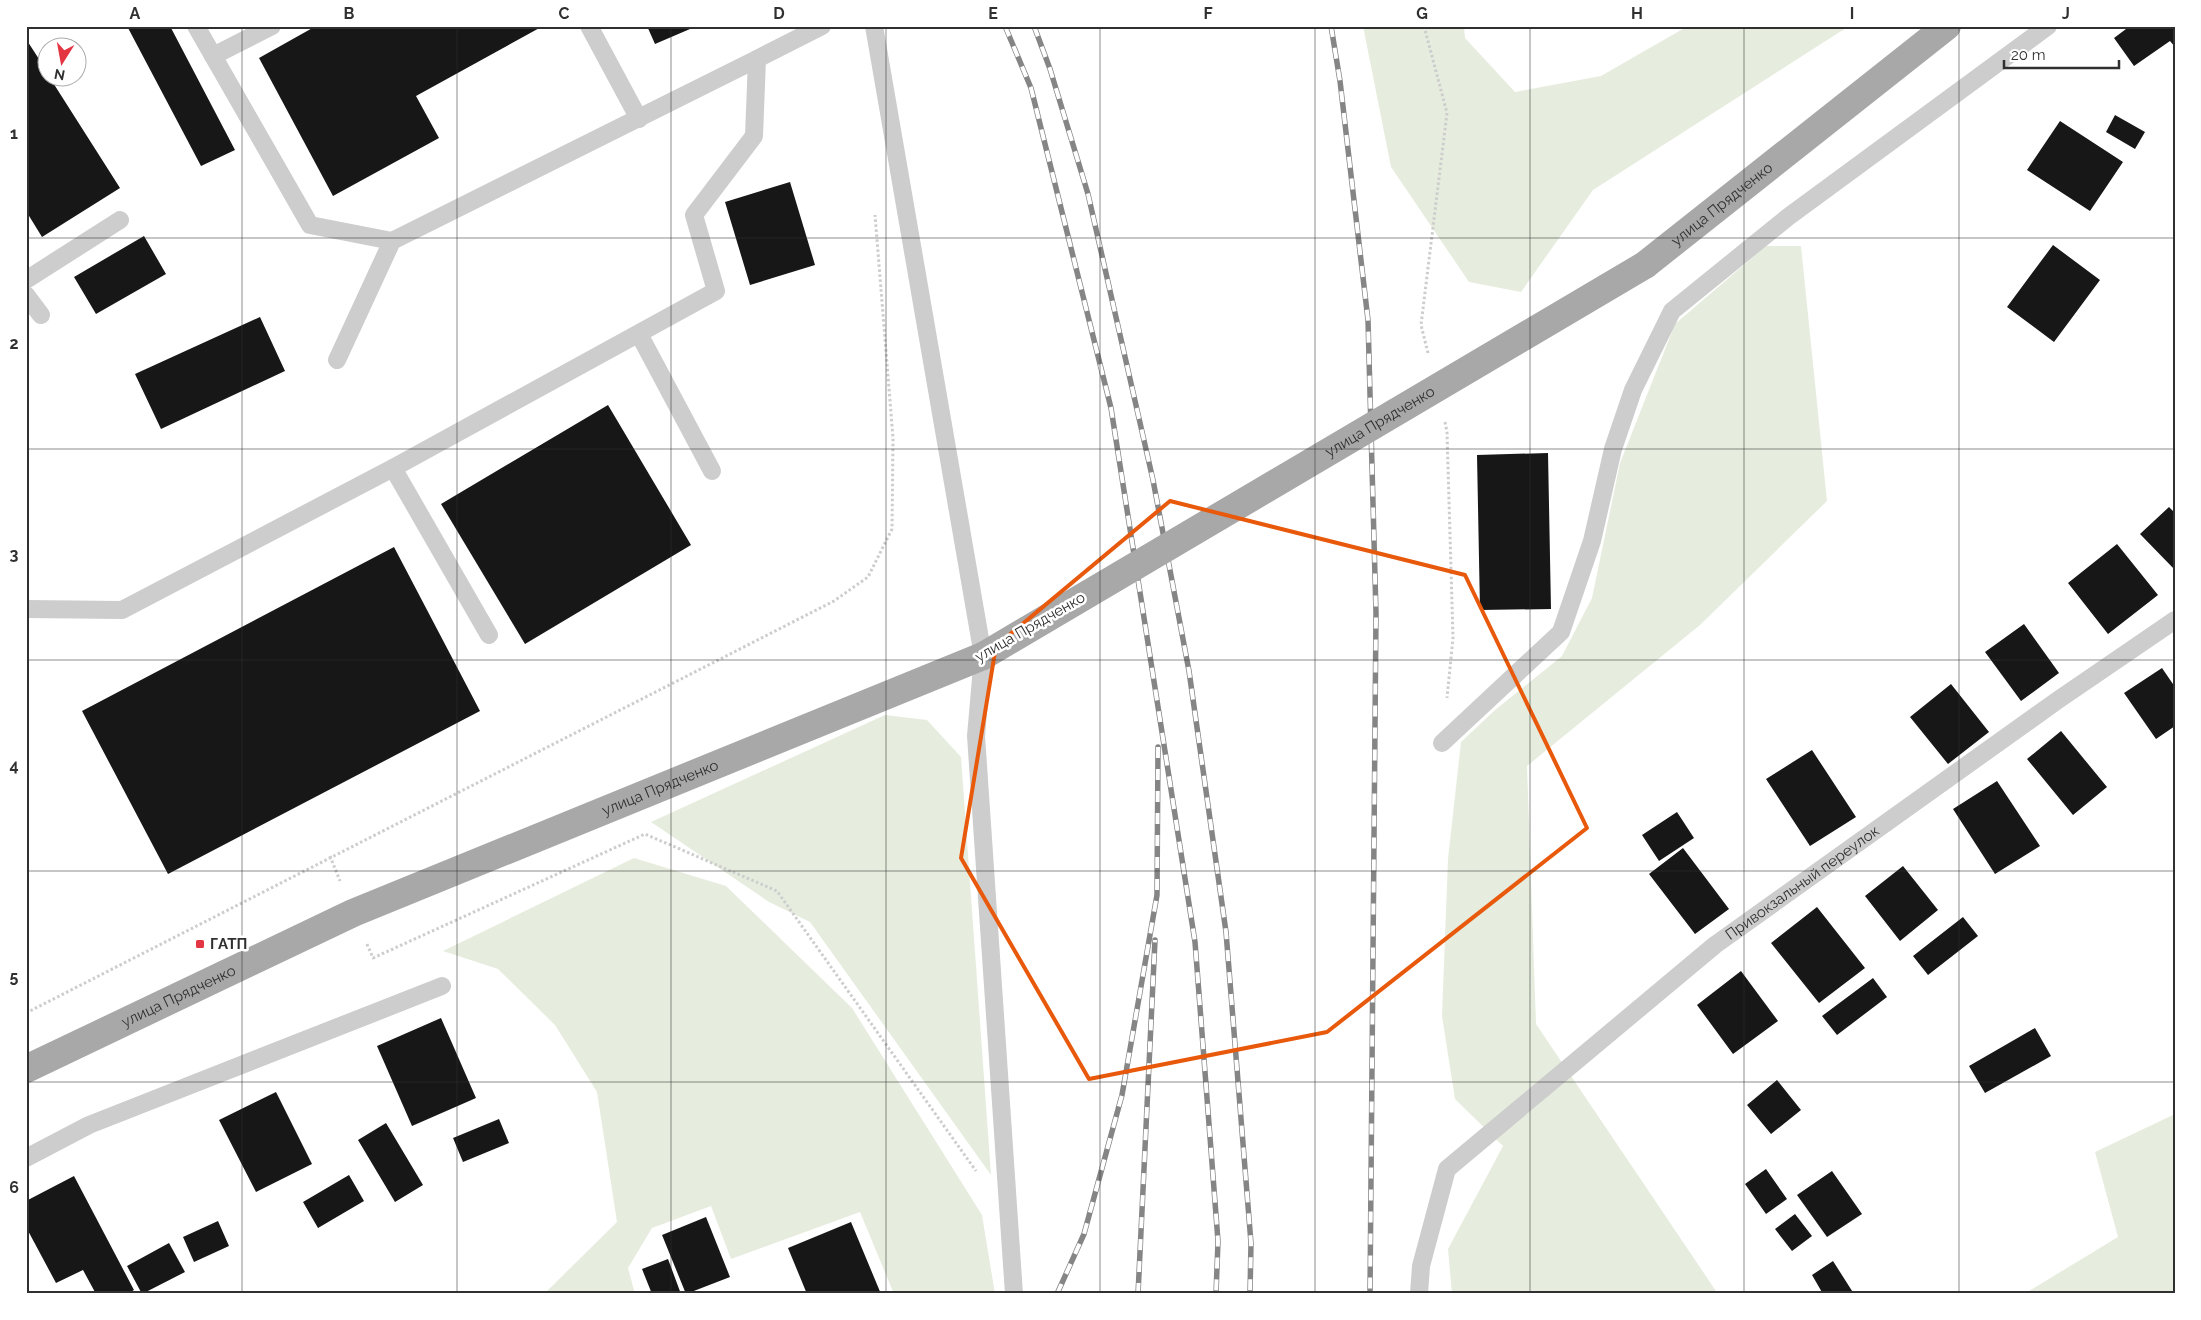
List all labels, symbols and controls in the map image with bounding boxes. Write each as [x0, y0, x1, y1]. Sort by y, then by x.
text: A [130, 4, 141, 23]
text: B [344, 4, 355, 23]
text: C [559, 4, 570, 23]
text: D [773, 4, 785, 23]
text: E [988, 4, 998, 23]
text: F [1203, 4, 1213, 23]
text: G [1416, 4, 1428, 23]
text: H [1631, 4, 1643, 23]
text: I [1850, 4, 1854, 23]
text: J [2062, 4, 2070, 23]
north arrow [38, 38, 88, 88]
scale bar [2004, 38, 2118, 70]
text: 20 m [2011, 46, 2046, 64]
text: N [53, 66, 66, 84]
text: 1 [10, 124, 18, 143]
street label: улица Прядченко [1667, 158, 1776, 250]
text: 2 [9, 334, 19, 353]
street label: улица Прядченко [1322, 382, 1438, 461]
text: 3 [10, 545, 19, 564]
street label: улица Прядченко [972, 588, 1088, 666]
text: 4 [9, 756, 19, 775]
street label: улица Прядченко [599, 756, 721, 820]
street label: Привокзальный переулок [1722, 821, 1883, 944]
place label: ГАТП [210, 935, 247, 953]
marker: ГАТП [194, 938, 206, 950]
street label: улица Прядченко [119, 961, 239, 1031]
text: 5 [10, 967, 19, 986]
text: 6 [9, 1178, 19, 1197]

